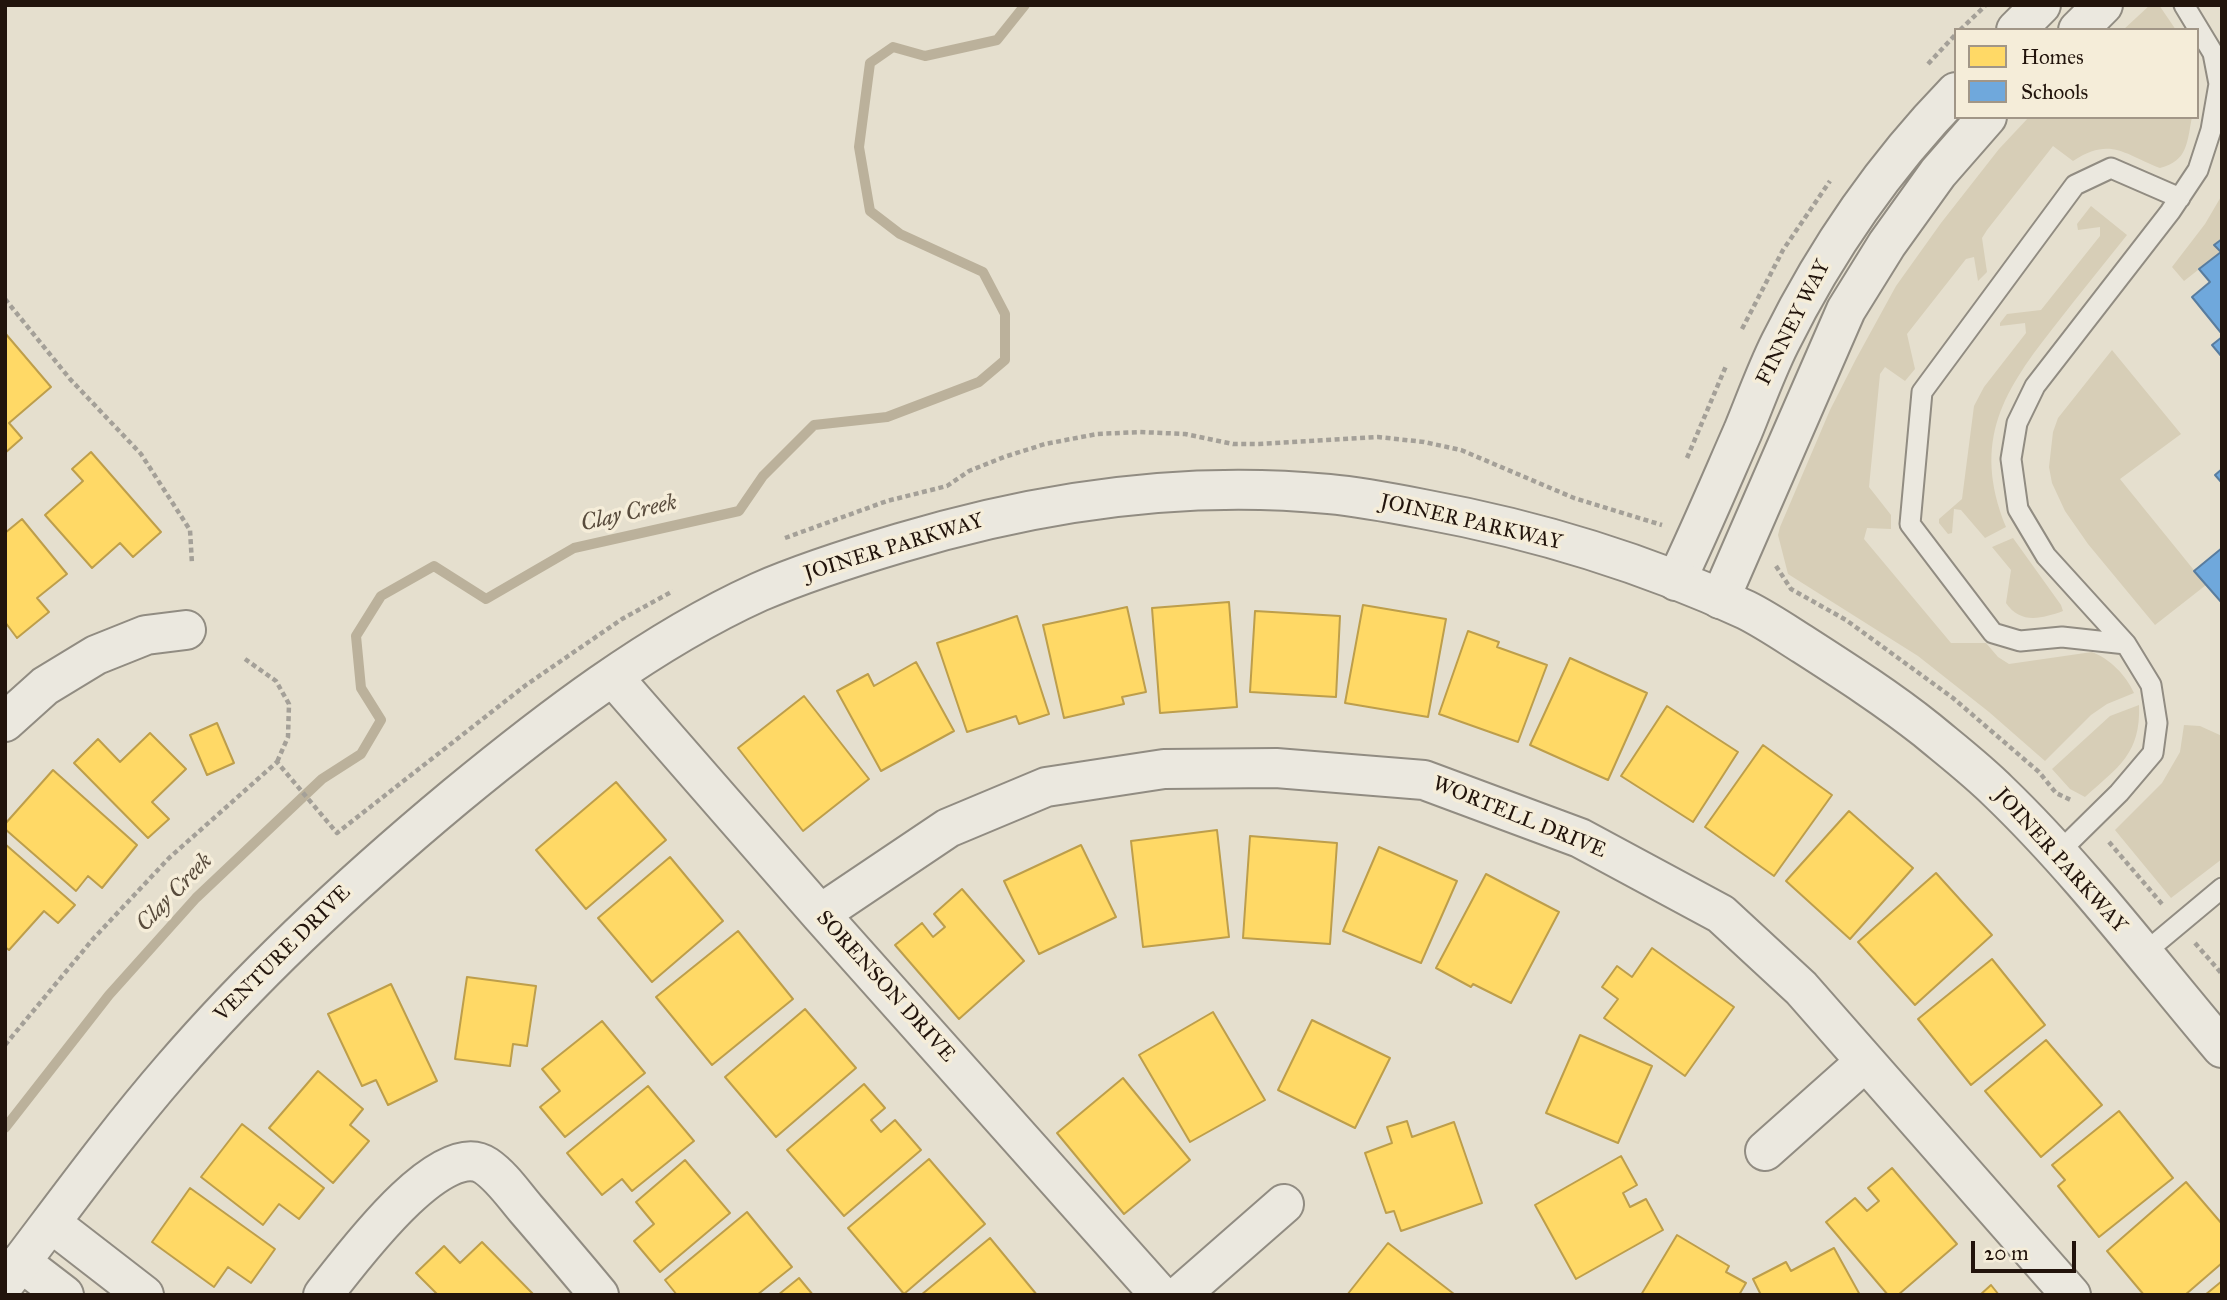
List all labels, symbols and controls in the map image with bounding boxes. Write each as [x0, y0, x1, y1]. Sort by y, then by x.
legend [1954, 28, 2199, 119]
text: Homes [2021, 44, 2084, 70]
text: Schools [2021, 79, 2088, 105]
street label: FINNEY WAY [1752, 256, 1836, 390]
water label: Clay Creek [578, 490, 680, 538]
street label: JOINER PARKWAY [1378, 490, 1564, 556]
street label: JOINER PARKWAY [801, 509, 987, 587]
street label: WORTELL DRIVE [1429, 772, 1609, 864]
street label: JOINER PARKWAY [1988, 783, 2132, 939]
water label: Clay Creek [131, 848, 219, 938]
street label: VENTURE DRIVE [210, 881, 356, 1027]
street label: SORENSON DRIVE [810, 906, 960, 1068]
scale bar [1975, 1226, 2080, 1270]
text: 20 m [1984, 1240, 2029, 1266]

